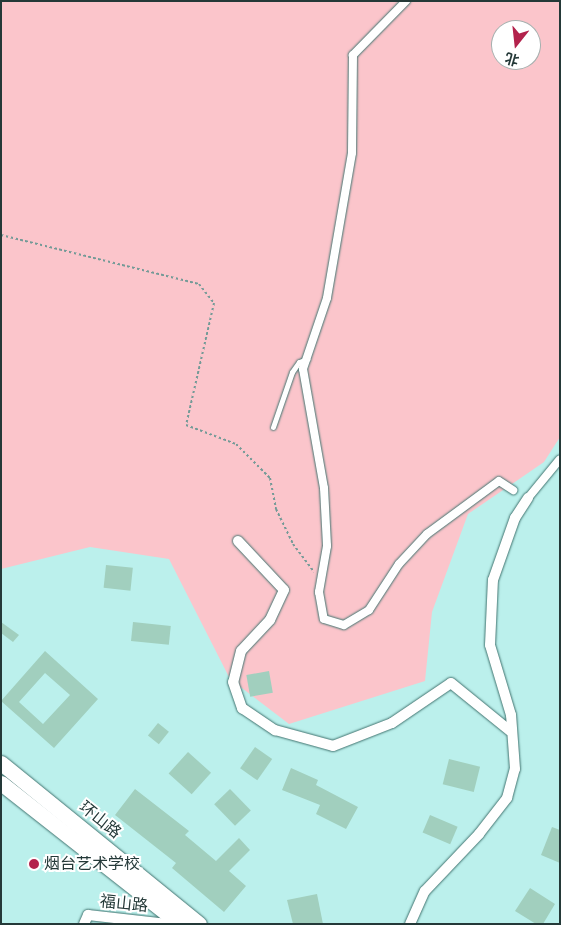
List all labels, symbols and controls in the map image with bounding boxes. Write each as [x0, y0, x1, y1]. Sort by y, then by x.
north arrow [491, 20, 541, 70]
text: 北 [503, 47, 522, 70]
street label: 环山路 [75, 797, 125, 843]
place label: 烟台艺术学校 [44, 854, 140, 874]
marker: 烟台艺术学校 [28, 858, 40, 870]
street label: 福山路 [99, 892, 149, 916]

